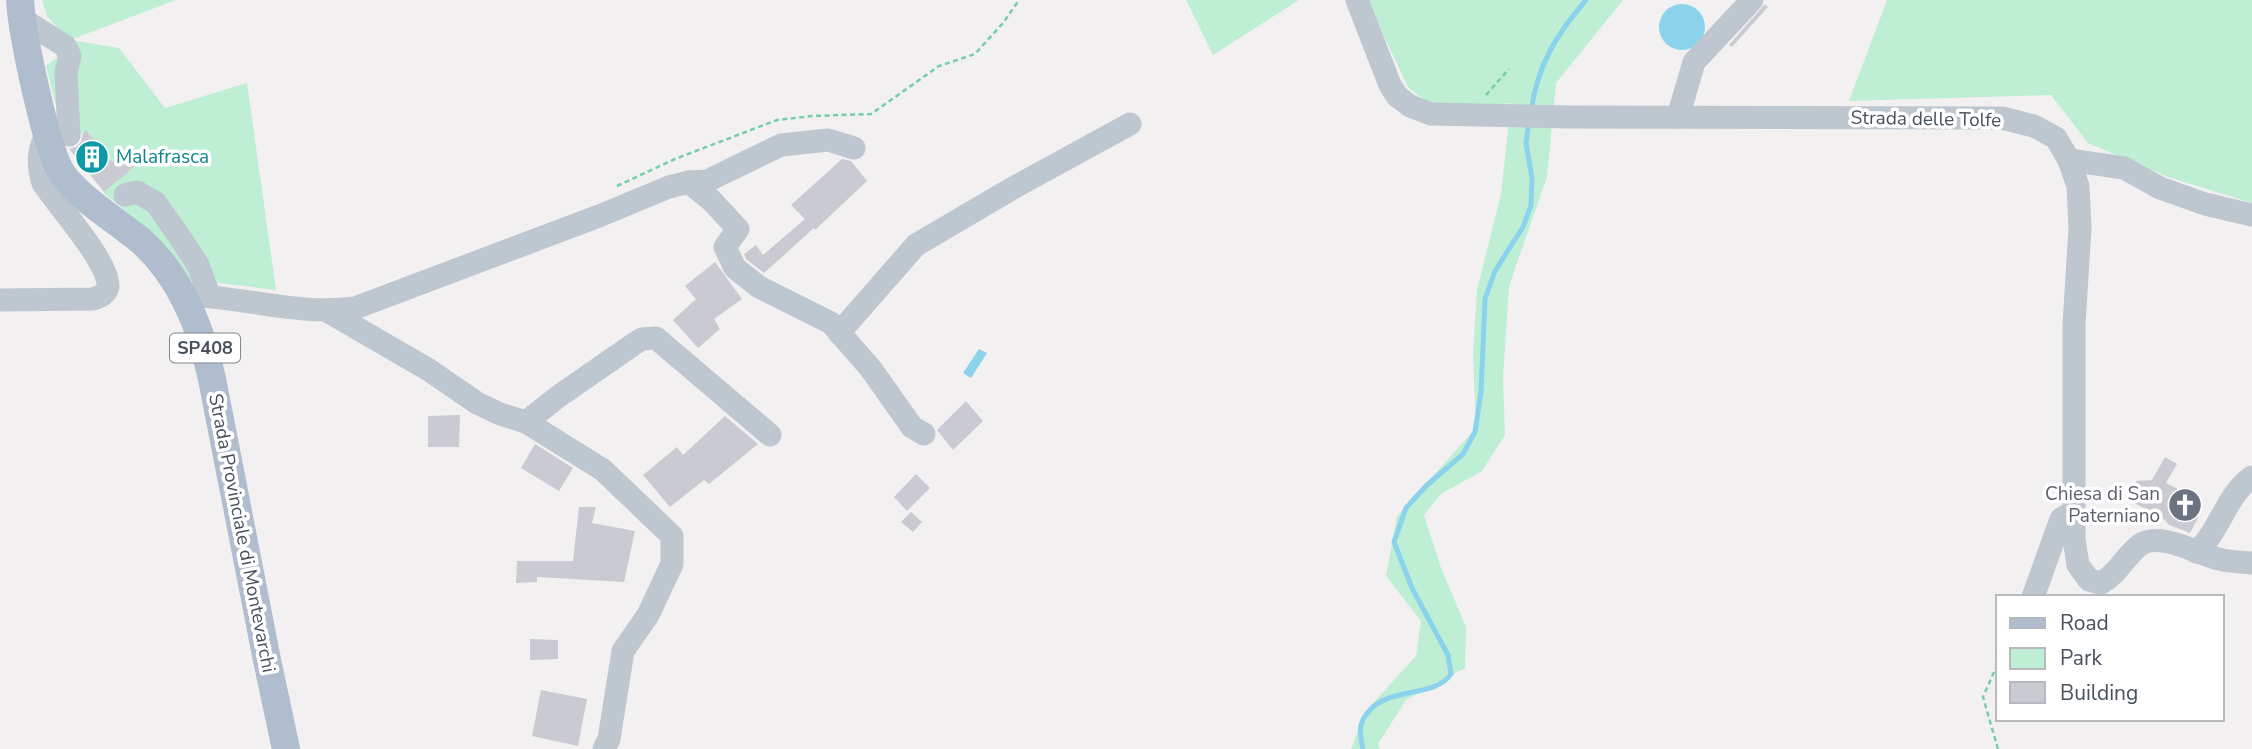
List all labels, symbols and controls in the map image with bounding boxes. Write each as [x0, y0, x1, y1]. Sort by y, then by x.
street label: Strada delle Tolfe [1850, 105, 2002, 133]
building icon: Malafrasca [73, 138, 111, 176]
place label: Malafrasca [116, 144, 209, 170]
road number: SP408 [170, 334, 240, 362]
street label: Strada Provinciale di Montevarchi [202, 391, 282, 675]
place label: Chiesa di San Paterniano [2045, 481, 2160, 529]
church icon: Chiesa di San Paterniano [2166, 486, 2204, 524]
legend [1996, 595, 2224, 721]
text: Road [2060, 609, 2109, 637]
text: Park [2060, 644, 2102, 672]
text: Building [2060, 679, 2138, 707]

